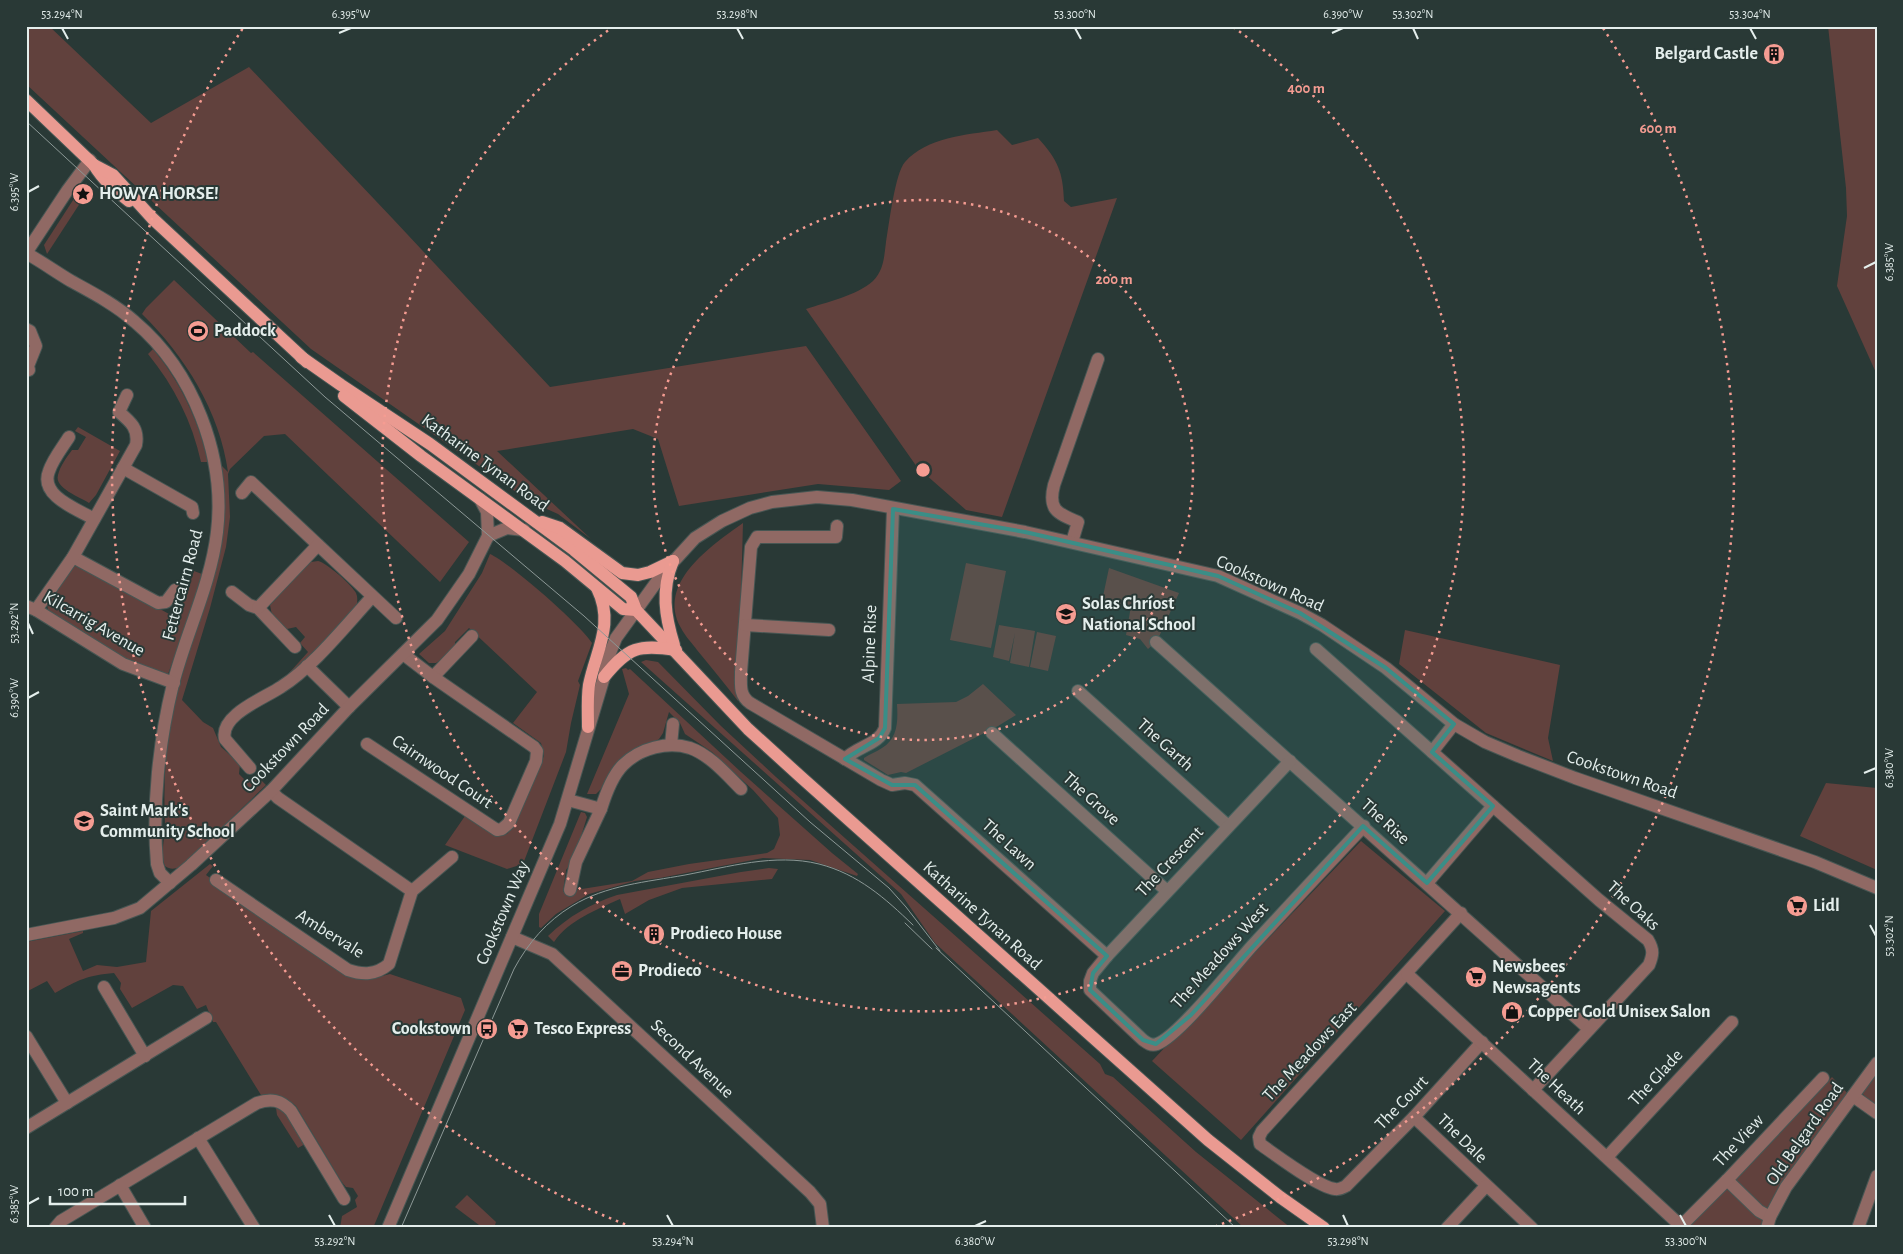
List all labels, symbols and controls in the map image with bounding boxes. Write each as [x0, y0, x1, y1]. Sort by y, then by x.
text: 53.294°N [41, 8, 83, 20]
text: 6.395°W [332, 8, 370, 20]
text: 53.298°N [716, 8, 758, 20]
text: 53.300°N [1054, 8, 1096, 20]
text: 6.390°W [1323, 8, 1363, 20]
text: 53.302°N [1392, 8, 1434, 20]
text: 53.304°N [1729, 8, 1771, 20]
building icon: Belgard Castle [1762, 42, 1786, 66]
place label: Belgard Castle [1655, 45, 1758, 63]
text: 400 m [1287, 81, 1325, 96]
text: 600 m [1639, 121, 1677, 136]
text: 6.395°W [8, 173, 20, 211]
place icon: HOWYA HORSE! [71, 182, 95, 206]
place label: HOWYA HORSE! [99, 185, 219, 203]
text: 6.385°W [1883, 242, 1895, 281]
text: 200 m [1095, 272, 1133, 287]
sports icon: Paddock [186, 319, 210, 343]
place label: Paddock [214, 322, 276, 340]
street label: Katharine Tynan Road [418, 411, 552, 515]
centre of rings [914, 461, 932, 479]
street label: Fettercairn Road [160, 528, 206, 642]
street label: Cookstown Road [1213, 552, 1327, 616]
street label: Kilcarrig Avenue [40, 588, 148, 660]
place label: Solas Chríost National School [1082, 595, 1196, 634]
school or university icon: Solas Chríost National School [1054, 602, 1078, 626]
text: 53.292°N [8, 603, 20, 643]
street label: Alpine Rise [860, 605, 880, 683]
text: 6.390°W [8, 678, 20, 718]
street label: Cookstown Road [239, 700, 333, 796]
street label: The Garth [1133, 715, 1197, 775]
street label: Cairnwood Court [388, 732, 496, 812]
street label: Cookstown Road [1564, 748, 1680, 802]
text: 6.380°W [1883, 748, 1895, 788]
street label: The Grove [1059, 769, 1123, 829]
street label: The Rise [1357, 796, 1413, 848]
place label: Saint Mark's Community School [100, 802, 235, 841]
school or university icon: Saint Mark's Community School [72, 809, 96, 833]
street label: The Lawn [978, 816, 1040, 874]
street label: The Crescent [1133, 823, 1207, 901]
street label: Cookstown Way [473, 858, 533, 968]
street label: Katharine Tynan Road [919, 858, 1045, 974]
street label: The Oaks [1603, 878, 1663, 934]
supermarket icon: Lidl [1785, 894, 1809, 918]
place label: Lidl [1813, 897, 1840, 915]
street label: The Meadows West [1168, 899, 1272, 1012]
street label: Ambervale [293, 906, 367, 962]
text: 53.302°N [1883, 915, 1895, 957]
building icon: Prodieco House [642, 922, 666, 946]
place label: Prodieco House [670, 925, 782, 943]
place label: Newsbees Newsagents [1492, 958, 1581, 997]
office icon: Prodieco [610, 959, 634, 983]
place label: Prodieco [638, 962, 702, 980]
supermarket icon: Newsbees Newsagents [1464, 965, 1488, 989]
street label: The Meadows East [1260, 999, 1361, 1105]
shop icon: Copper Gold Unisex Salon [1500, 1000, 1524, 1024]
place label: Copper Gold Unisex Salon [1528, 1003, 1711, 1021]
street label: Second Avenue [647, 1016, 737, 1102]
bus stop icon: Cookstown [475, 1017, 499, 1041]
supermarket icon: Tesco Express [506, 1017, 530, 1041]
place label: Cookstown [392, 1020, 471, 1038]
place label: Tesco Express [534, 1020, 631, 1038]
street label: The Glade [1625, 1046, 1687, 1110]
street label: The Heath [1523, 1056, 1589, 1118]
street label: The Court [1372, 1072, 1432, 1134]
street label: Old Belgard Road [1763, 1079, 1847, 1189]
street label: The Dale [1433, 1111, 1491, 1167]
street label: The View [1711, 1111, 1767, 1171]
scale bar [50, 1174, 185, 1206]
text: 6.385°W [8, 1184, 20, 1223]
text: 100 m [58, 1184, 93, 1199]
text: 53.292°N [315, 1235, 355, 1247]
text: 53.294°N [652, 1235, 694, 1247]
text: 6.380°W [955, 1235, 995, 1247]
text: 53.298°N [1327, 1235, 1369, 1247]
text: 53.300°N [1665, 1235, 1707, 1247]

